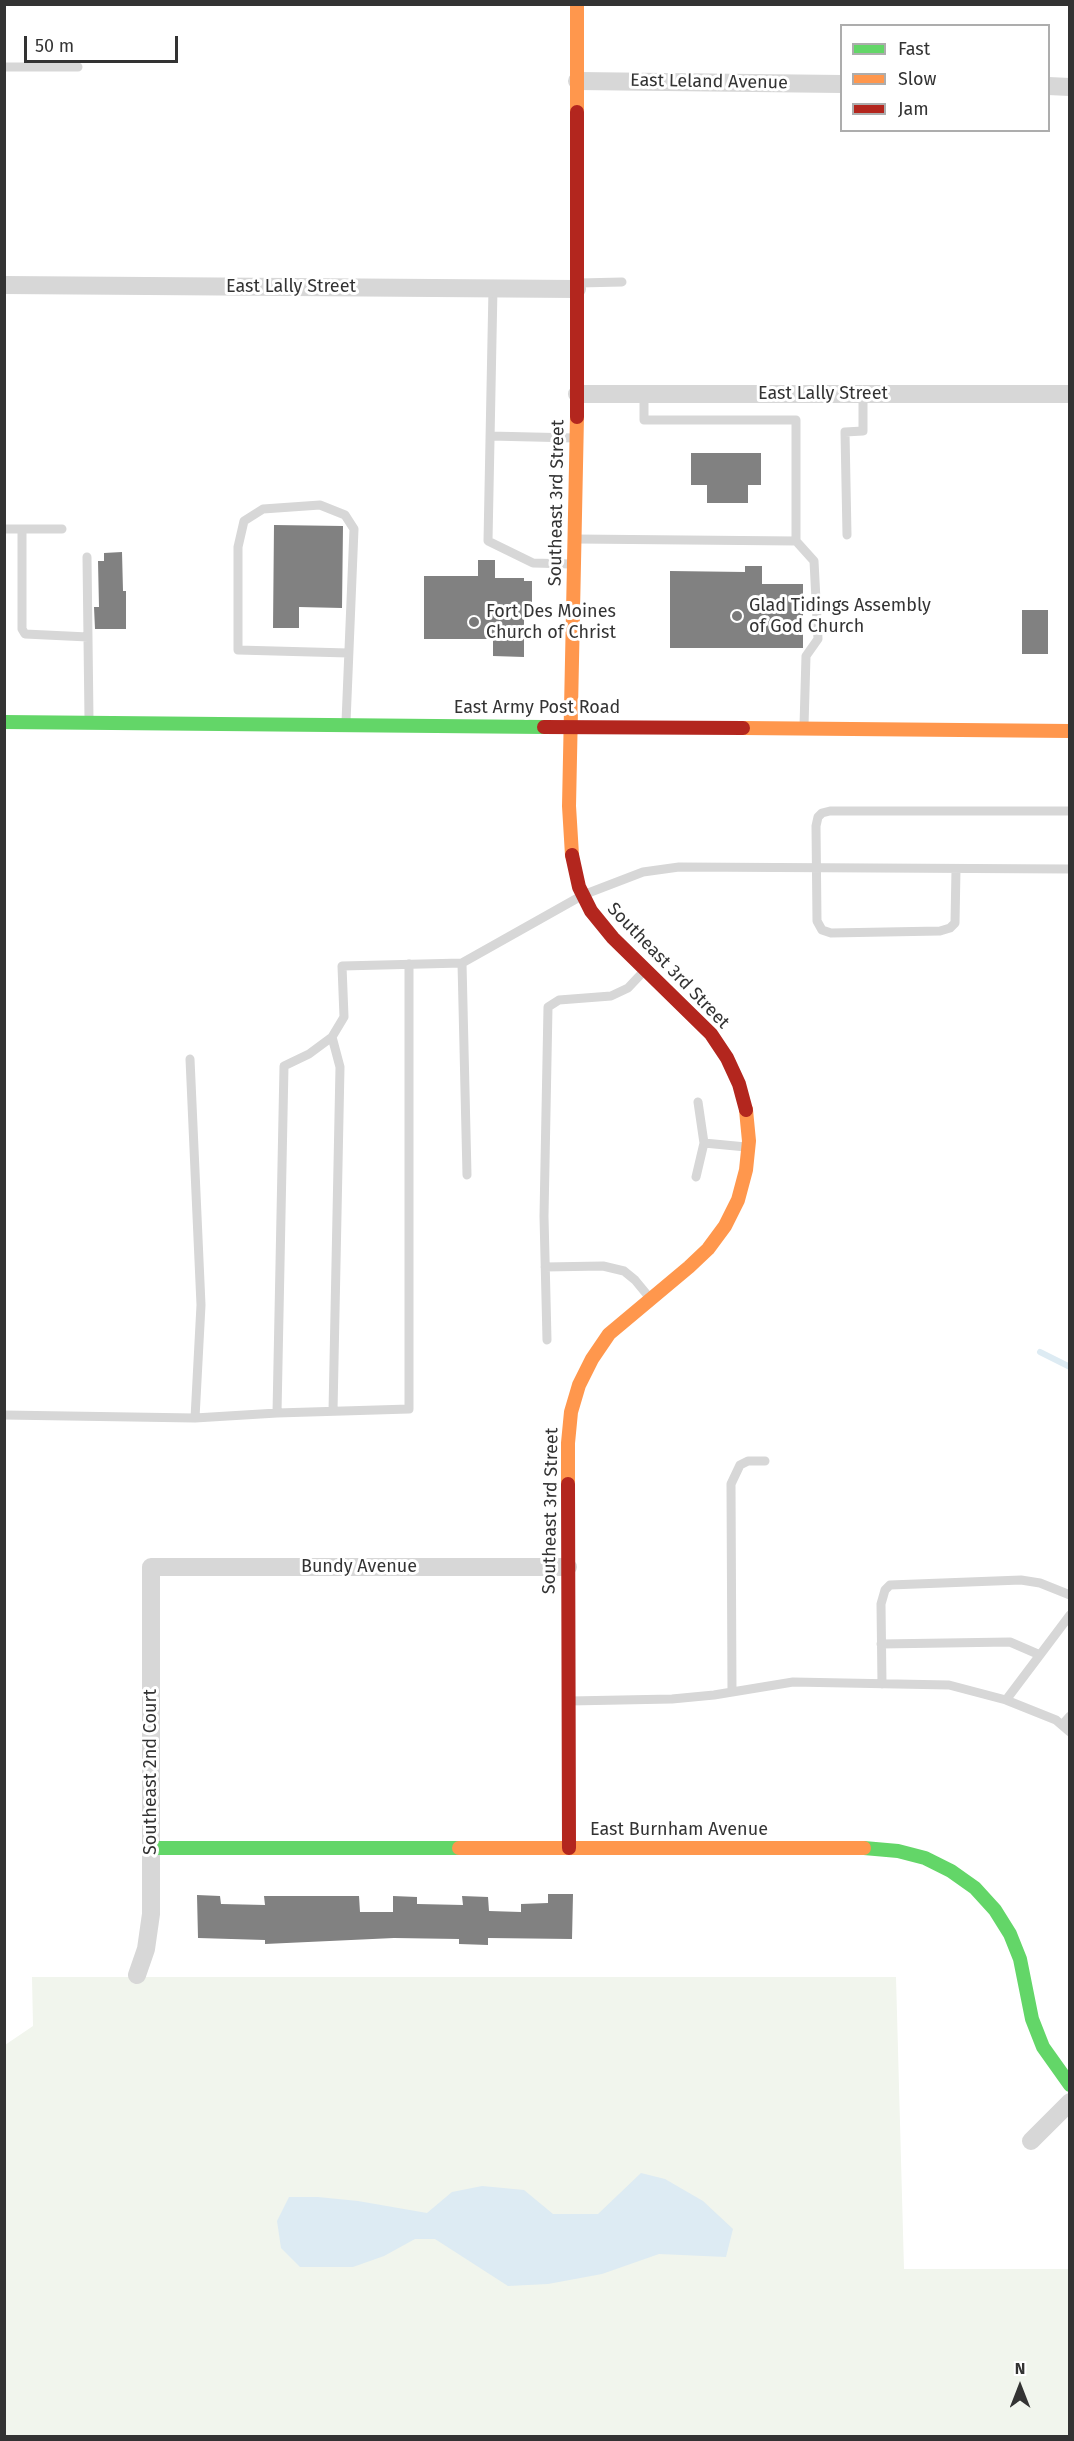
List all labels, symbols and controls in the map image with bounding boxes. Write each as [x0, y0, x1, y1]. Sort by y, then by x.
scale bar [27, 24, 182, 62]
legend [840, 24, 1050, 132]
text: 50 m [35, 35, 74, 57]
text: Fast [898, 38, 930, 60]
text: Slow [898, 68, 936, 90]
street label: East Leland Avenue [630, 70, 788, 94]
text: Jam [898, 98, 929, 120]
street label: East Lally Street [226, 276, 356, 298]
street label: East Lally Street [758, 383, 888, 405]
street label: Southeast 3rd Street [545, 420, 569, 586]
place label: Glad Tidings Assembly of God Church [749, 595, 931, 638]
place label: Fort Des Moines Church of Christ [486, 601, 616, 644]
marker: Glad Tidings Assembly of God Church [730, 609, 744, 623]
marker: Fort Des Moines Church of Christ [467, 615, 481, 629]
street label: East Army Post Road [454, 697, 620, 719]
street label: Southeast 3rd Street [602, 899, 734, 1033]
street label: Southeast 3rd Street [539, 1428, 563, 1594]
street label: Bundy Avenue [301, 1556, 417, 1578]
street label: Southeast 2nd Court [140, 1689, 162, 1855]
street label: East Burnham Avenue [590, 1819, 768, 1841]
north arrow [990, 2357, 1050, 2417]
text: N [1015, 2359, 1025, 2378]

